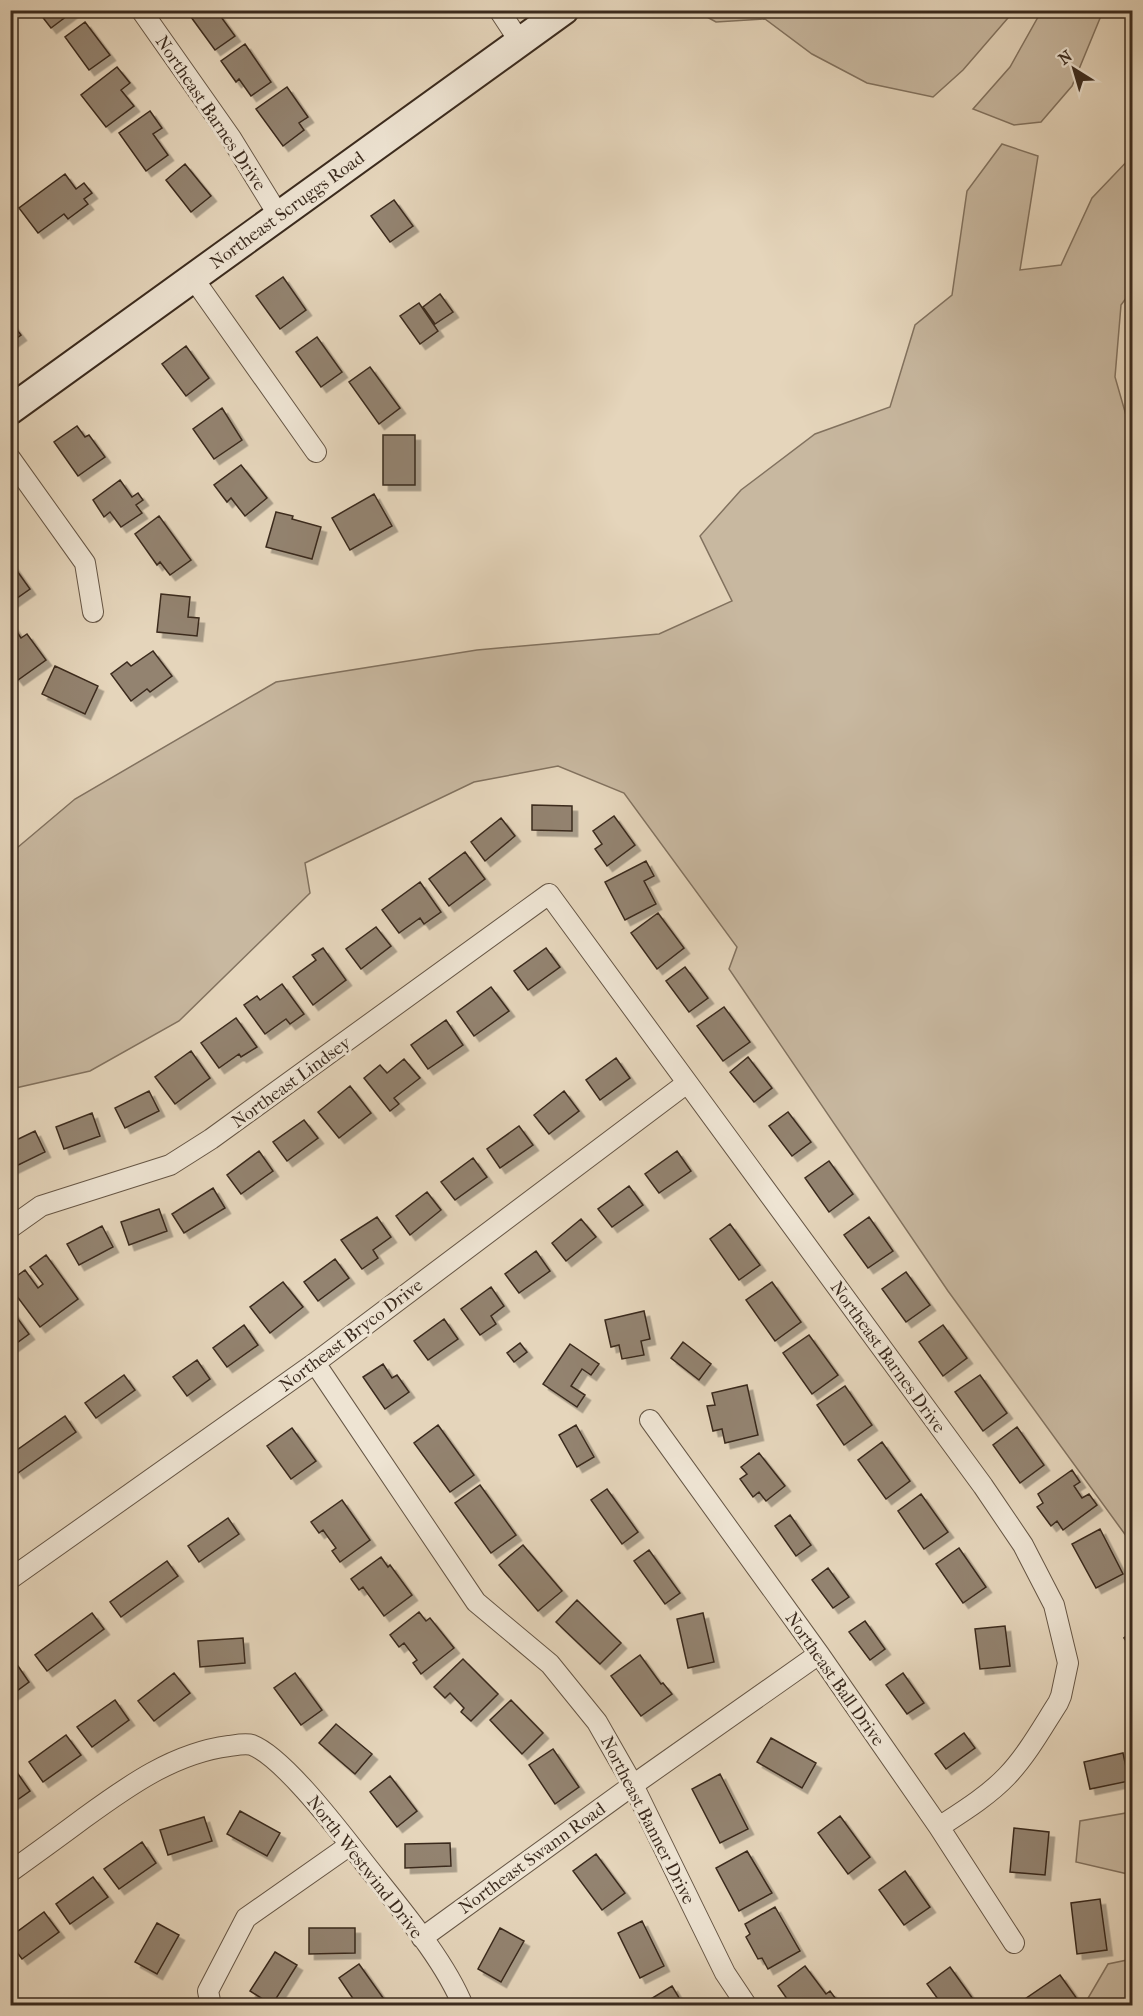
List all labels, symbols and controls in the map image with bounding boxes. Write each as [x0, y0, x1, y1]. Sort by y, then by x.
street label: Northeast Barnes Drive [151, 32, 270, 195]
north arrow [1044, 39, 1104, 99]
text: N [1055, 46, 1077, 69]
street label: Northeast Scruggs Road [206, 147, 369, 273]
street label: Northeast Lindsey [228, 1031, 356, 1133]
street label: Northeast Bryco Drive [275, 1275, 427, 1396]
street label: Northeast Barnes Drive [826, 1277, 950, 1437]
street label: Northeast Ball Drive [781, 1608, 889, 1750]
street label: Northeast Banner Drive [596, 1733, 699, 1908]
street label: North Westwind Drive [302, 1792, 427, 1943]
street label: Northeast Swann Road [455, 1798, 610, 1919]

